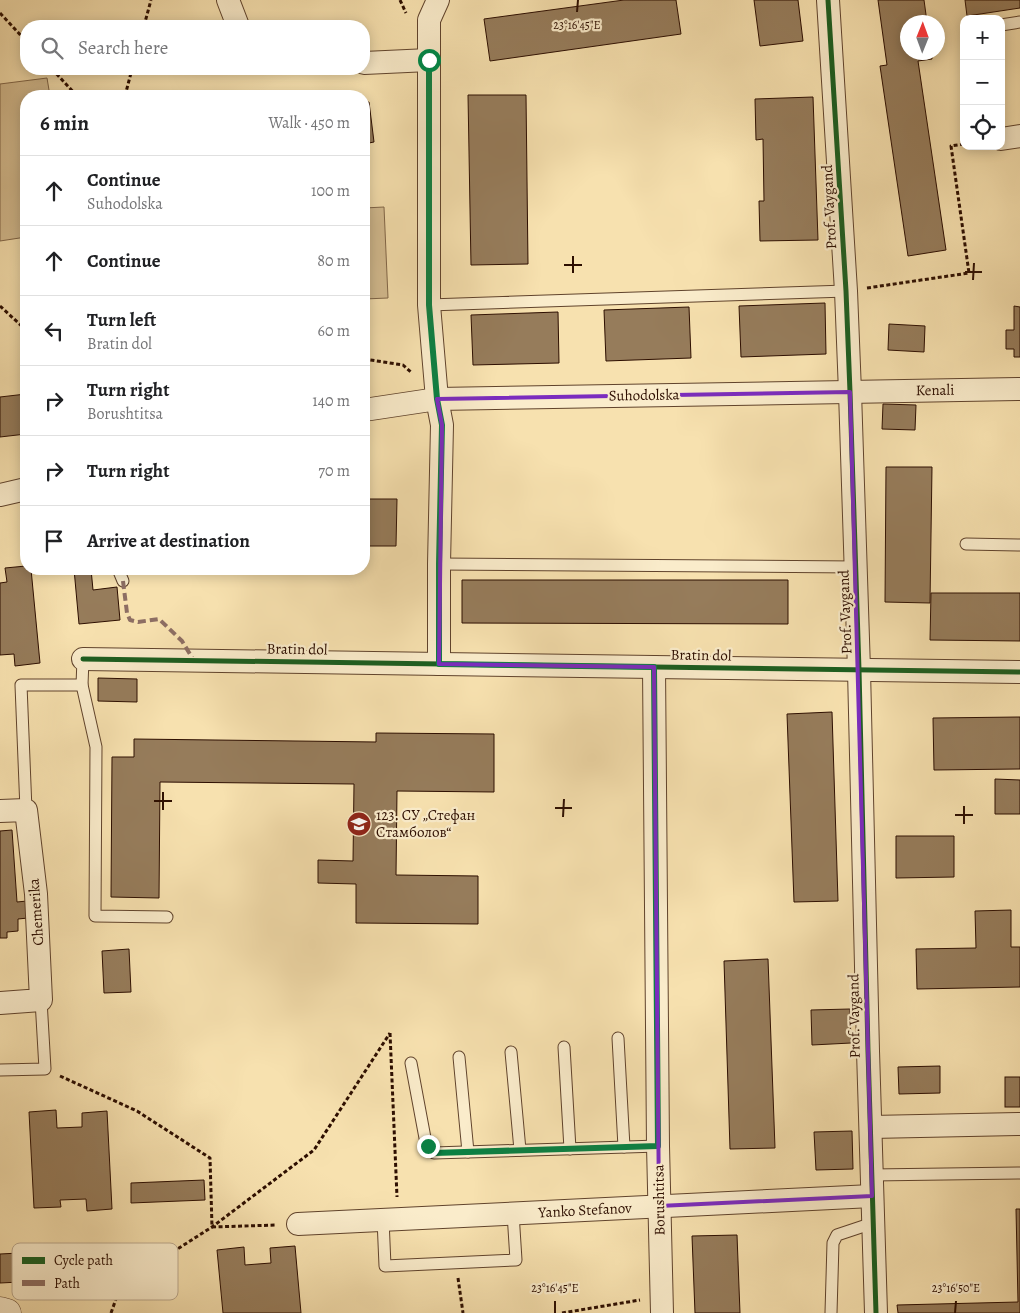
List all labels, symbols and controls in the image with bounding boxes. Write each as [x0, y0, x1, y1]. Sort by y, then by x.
north arrow [900, 15, 945, 60]
map controls [960, 15, 1005, 150]
button: + [960, 15, 1005, 60]
text: 23°16'45"E [553, 17, 601, 33]
search box [20, 20, 370, 75]
icon: search [38, 34, 66, 62]
text: Search here [78, 35, 168, 61]
route start [418, 49, 441, 72]
button: − [960, 60, 1005, 105]
button: locate [960, 105, 1005, 150]
text: 6 min [40, 109, 89, 137]
text: Walk · 450 m [268, 112, 350, 134]
street label: Prof. Vaygand [817, 163, 841, 250]
text: Continue [87, 167, 161, 193]
icon: ahead [40, 177, 68, 205]
text: 100 m [311, 180, 350, 202]
text: Suhodolska [87, 193, 163, 215]
icon: ahead [40, 247, 68, 275]
text: Continue [87, 248, 161, 274]
text: 80 m [317, 250, 350, 272]
text: Turn left [87, 307, 156, 333]
icon: left [40, 317, 68, 345]
text: 60 m [318, 320, 350, 342]
text: Bratin dol [87, 333, 152, 355]
text: Turn right [87, 377, 169, 403]
street label: Kenali [915, 380, 955, 400]
street label: Suhodolska [608, 384, 680, 406]
icon: right [40, 387, 68, 415]
text: 140 m [312, 390, 350, 412]
text: Borushtitsa [87, 403, 163, 425]
icon: right [40, 457, 68, 485]
text: Turn right [87, 458, 169, 484]
text: 70 m [318, 460, 350, 482]
icon: arrive [40, 527, 68, 555]
text: Arrive at destination [87, 528, 250, 554]
street label: Prof. Vaygand [833, 568, 856, 655]
street label: Bratin dol [266, 638, 328, 660]
street label: Bratin dol [670, 644, 732, 666]
place label: 123. СУ „Стефан Стамболов“ [376, 805, 476, 842]
school or university icon: 123. СУ „Стефан Стамболов“ [346, 811, 372, 837]
street label: Chemerika [24, 878, 48, 946]
street label: Prof. Vaygand [843, 973, 865, 1058]
route end [417, 1135, 440, 1158]
street label: Borushtitsa [648, 1164, 670, 1236]
street label: Yanko Stefanov [537, 1198, 633, 1222]
legend [12, 1243, 178, 1300]
text: Cycle path [54, 1251, 114, 1270]
text: Path [54, 1274, 81, 1293]
text: 23°16'45"E [531, 1280, 579, 1296]
text: 23°16'50"E [932, 1280, 980, 1296]

